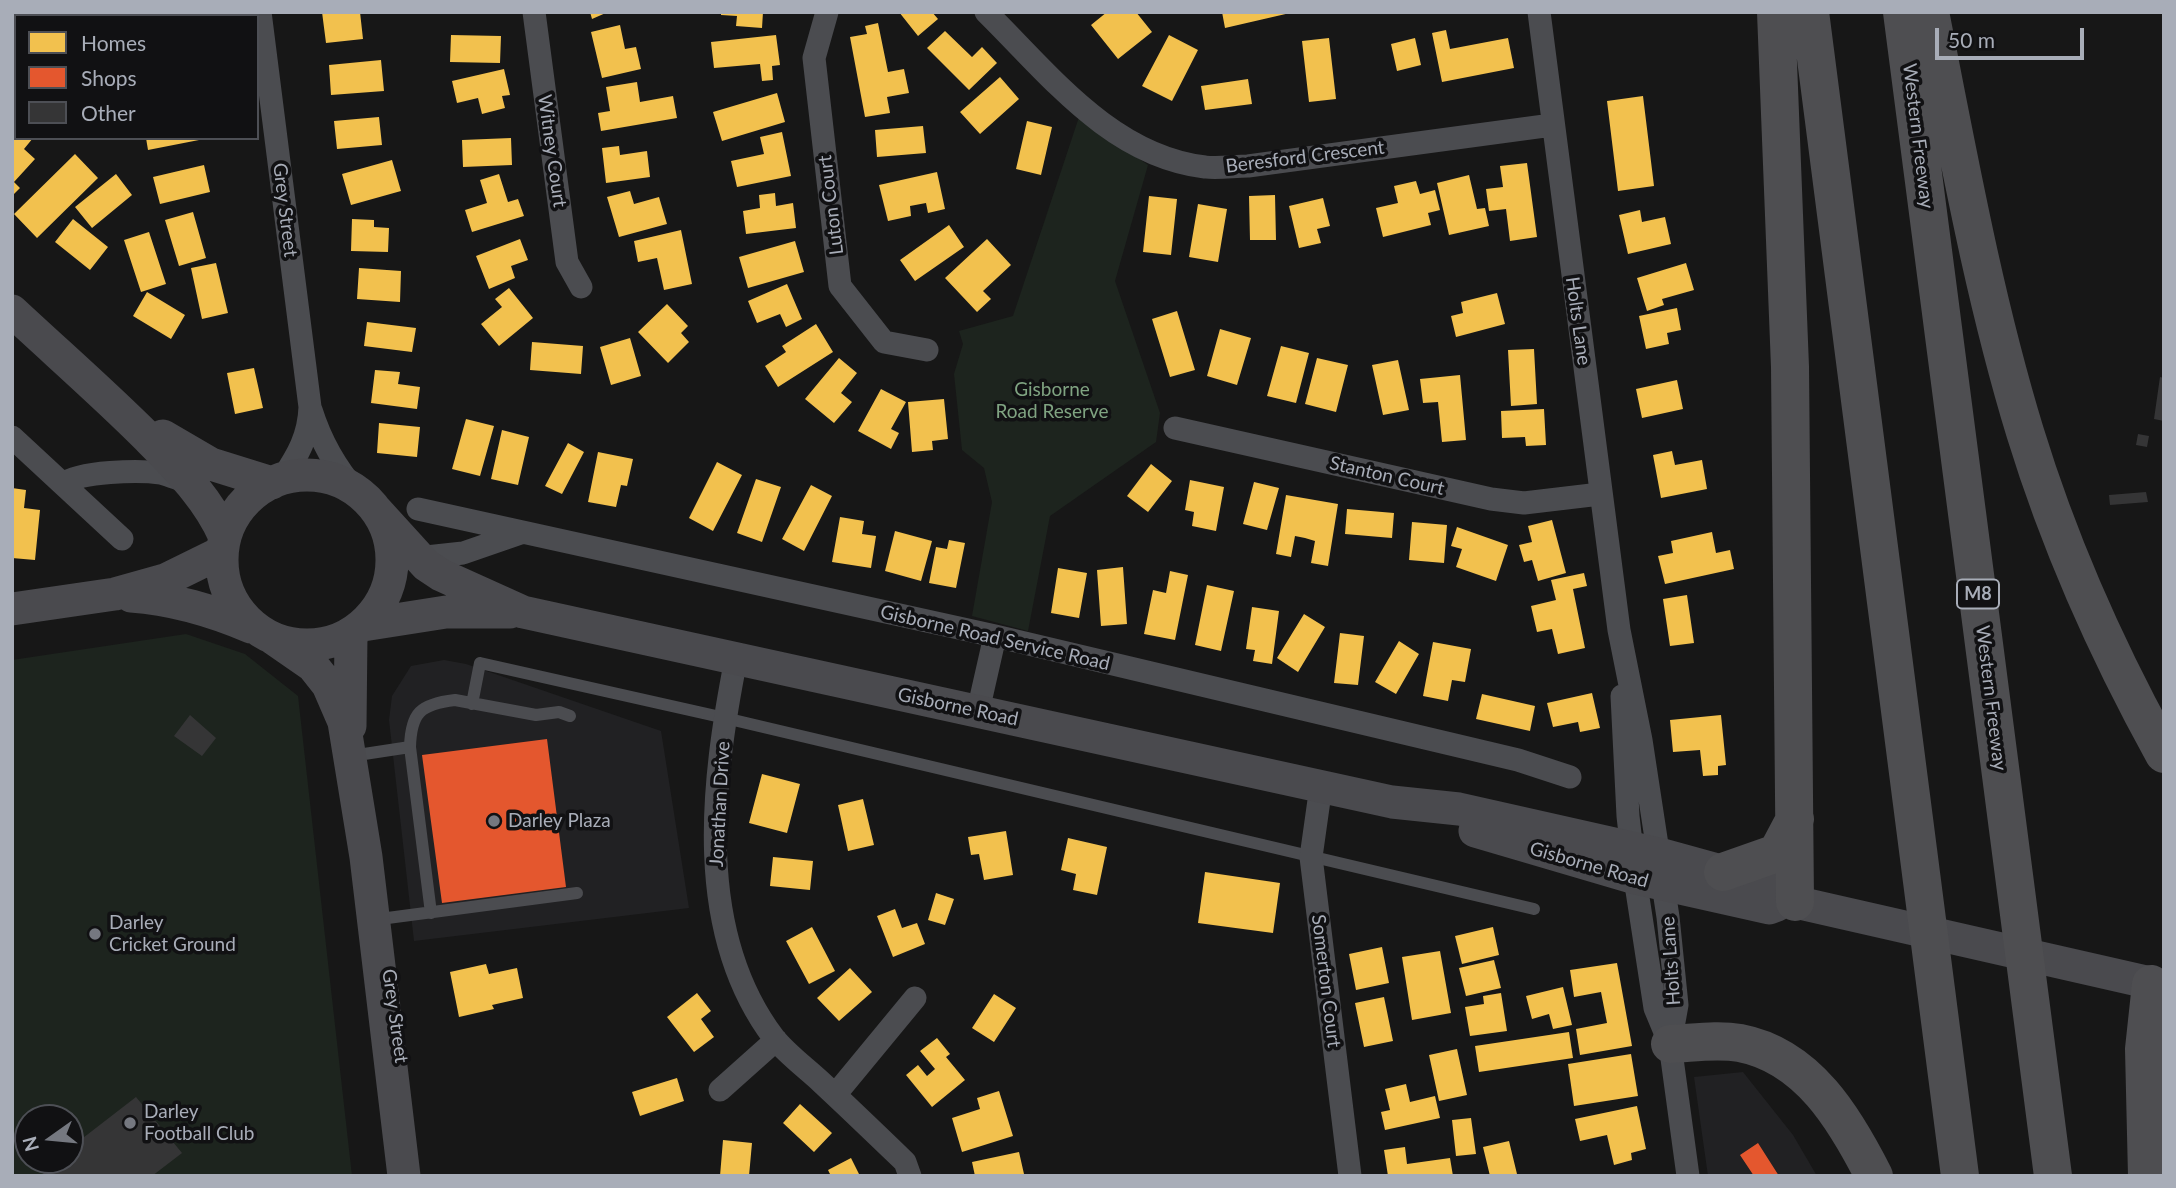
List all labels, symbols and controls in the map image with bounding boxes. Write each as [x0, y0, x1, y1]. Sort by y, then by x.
legend [14, 14, 259, 140]
scale bar [1938, 14, 2087, 58]
text: 50 m [1948, 27, 1995, 52]
text: Homes [81, 30, 146, 55]
street label: Western Freeway [1898, 62, 1938, 210]
text: Shops [81, 65, 137, 90]
street label: Witney Court [533, 93, 571, 209]
text: Other [81, 100, 136, 125]
street label: Beresford Crescent [1224, 136, 1386, 178]
street label: Luton Court [814, 154, 848, 256]
street label: Grey Street [268, 162, 302, 258]
street label: Holts Lane [1561, 275, 1595, 367]
park label: Gisborne Road Reserve [995, 379, 1109, 423]
street label: Stanton Court [1327, 452, 1447, 500]
road number: M8 [1957, 580, 1999, 608]
street label: Gisborne Road Service Road [878, 600, 1112, 676]
street label: Western Freeway [1971, 624, 2011, 772]
street label: Gisborne Road [896, 683, 1020, 731]
street label: Jonathan Drive [705, 740, 735, 868]
place label: Darley Plaza [508, 810, 611, 832]
marker: Darley Plaza [486, 813, 502, 829]
street label: Gisborne Road [1527, 837, 1651, 893]
place label: Darley Cricket Ground [109, 912, 236, 956]
street label: Somerton Court [1307, 913, 1345, 1049]
street label: Holts Lane [1657, 916, 1685, 1006]
marker: Darley Cricket Ground [87, 926, 103, 942]
street label: Grey Street [377, 968, 413, 1064]
place label: Darley Football Club [144, 1101, 254, 1145]
north arrow [14, 1104, 84, 1174]
marker: Darley Football Club [122, 1115, 138, 1131]
text: N [17, 1134, 43, 1154]

